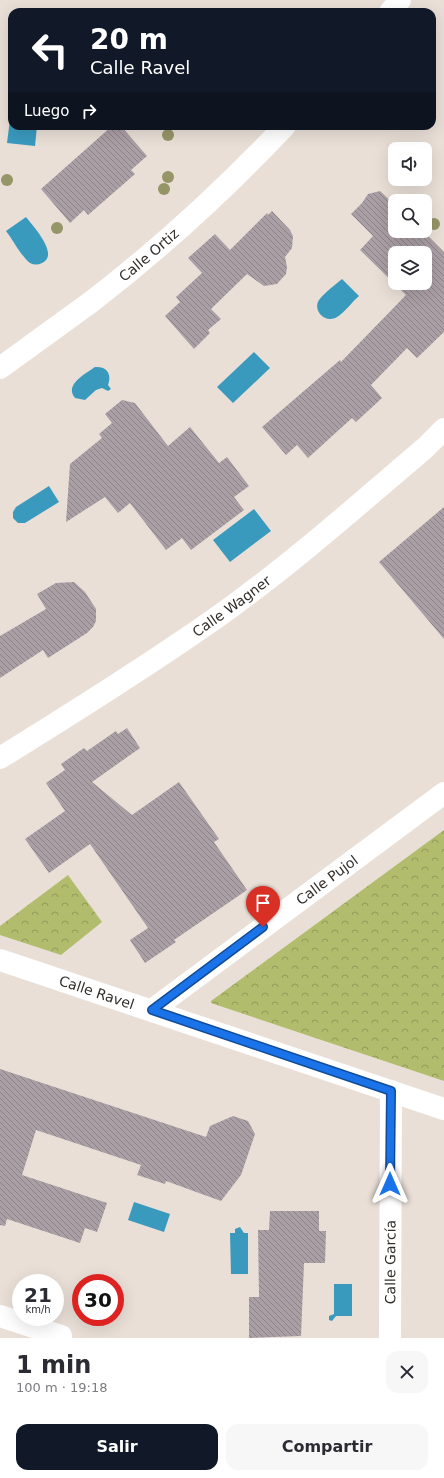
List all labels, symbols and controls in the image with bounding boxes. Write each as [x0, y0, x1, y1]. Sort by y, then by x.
text: 20 m [90, 23, 168, 56]
icon: left [24, 24, 76, 76]
text: Calle Ravel [90, 57, 190, 78]
icon: right [78, 100, 100, 122]
text: Luego [24, 102, 70, 120]
map controls [388, 142, 432, 290]
button: sound [388, 142, 432, 186]
button: search [388, 194, 432, 238]
street label: Calle Ortiz [116, 225, 182, 285]
button: layers [388, 246, 432, 290]
street label: Calle Wagner [189, 572, 274, 640]
street label: Calle Pujol [293, 852, 361, 908]
pin [246, 886, 280, 927]
icon: arrive [252, 892, 274, 914]
street label: Calle Ravel [57, 972, 136, 1012]
position arrow [369, 1163, 411, 1205]
street label: Calle García [382, 1220, 398, 1304]
speed limit sign: 30 [72, 1274, 124, 1326]
text: 21 [24, 1283, 52, 1307]
text: km/h [25, 1304, 51, 1315]
text: 1 min [16, 1351, 91, 1379]
button: close [386, 1351, 428, 1393]
text: 100 m · 19:18 [16, 1380, 107, 1395]
button: Salir [16, 1424, 218, 1470]
button: Compartir [226, 1424, 428, 1470]

